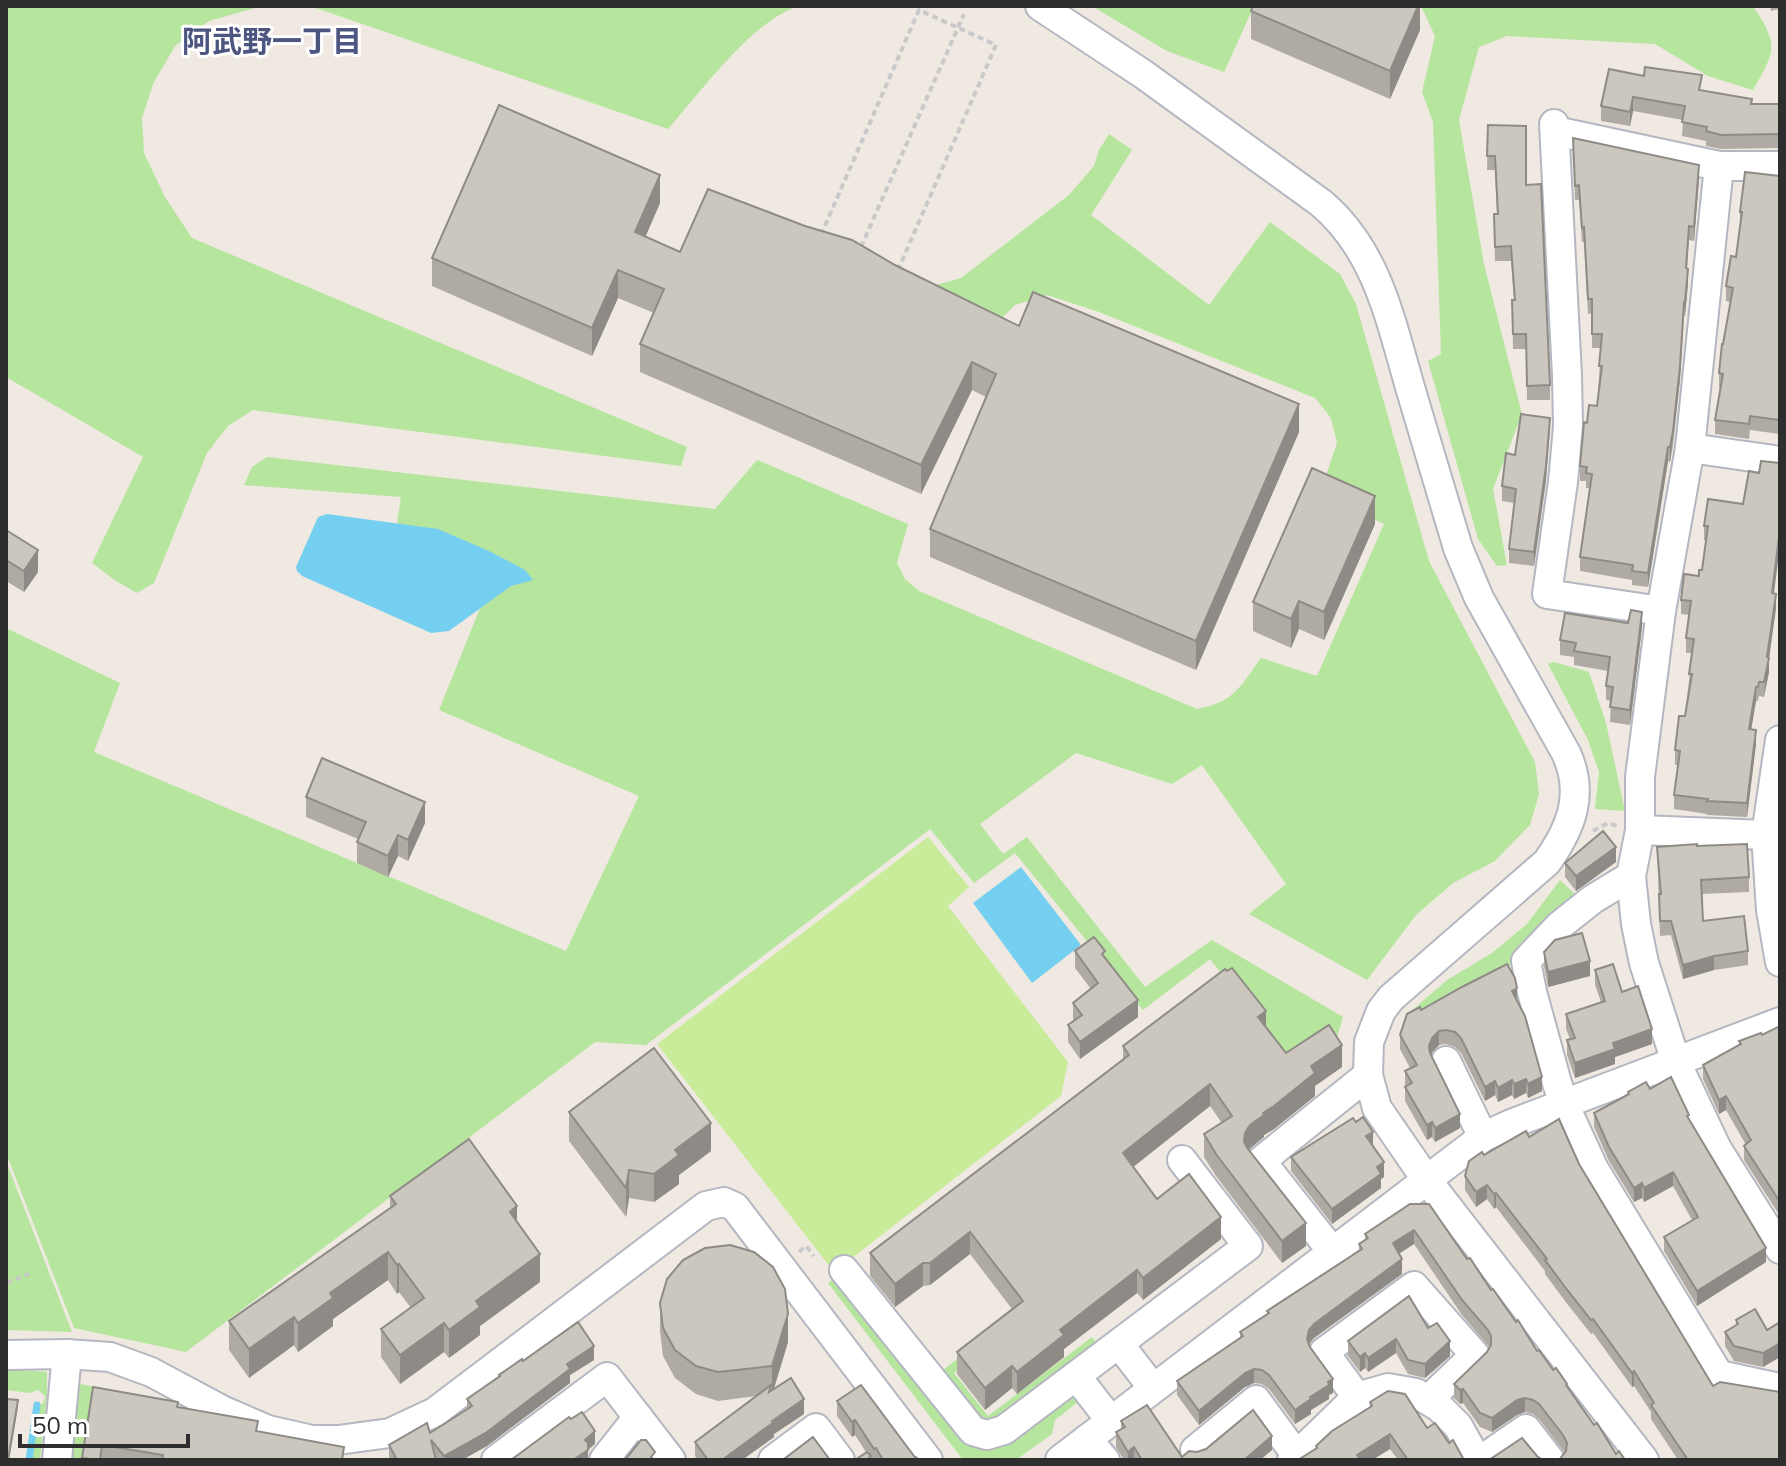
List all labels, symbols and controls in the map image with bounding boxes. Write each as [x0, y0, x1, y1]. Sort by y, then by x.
district label: 阿武野一丁目 [182, 22, 362, 60]
scale bar [20, 1398, 188, 1448]
text: 50 m [32, 1410, 88, 1440]

